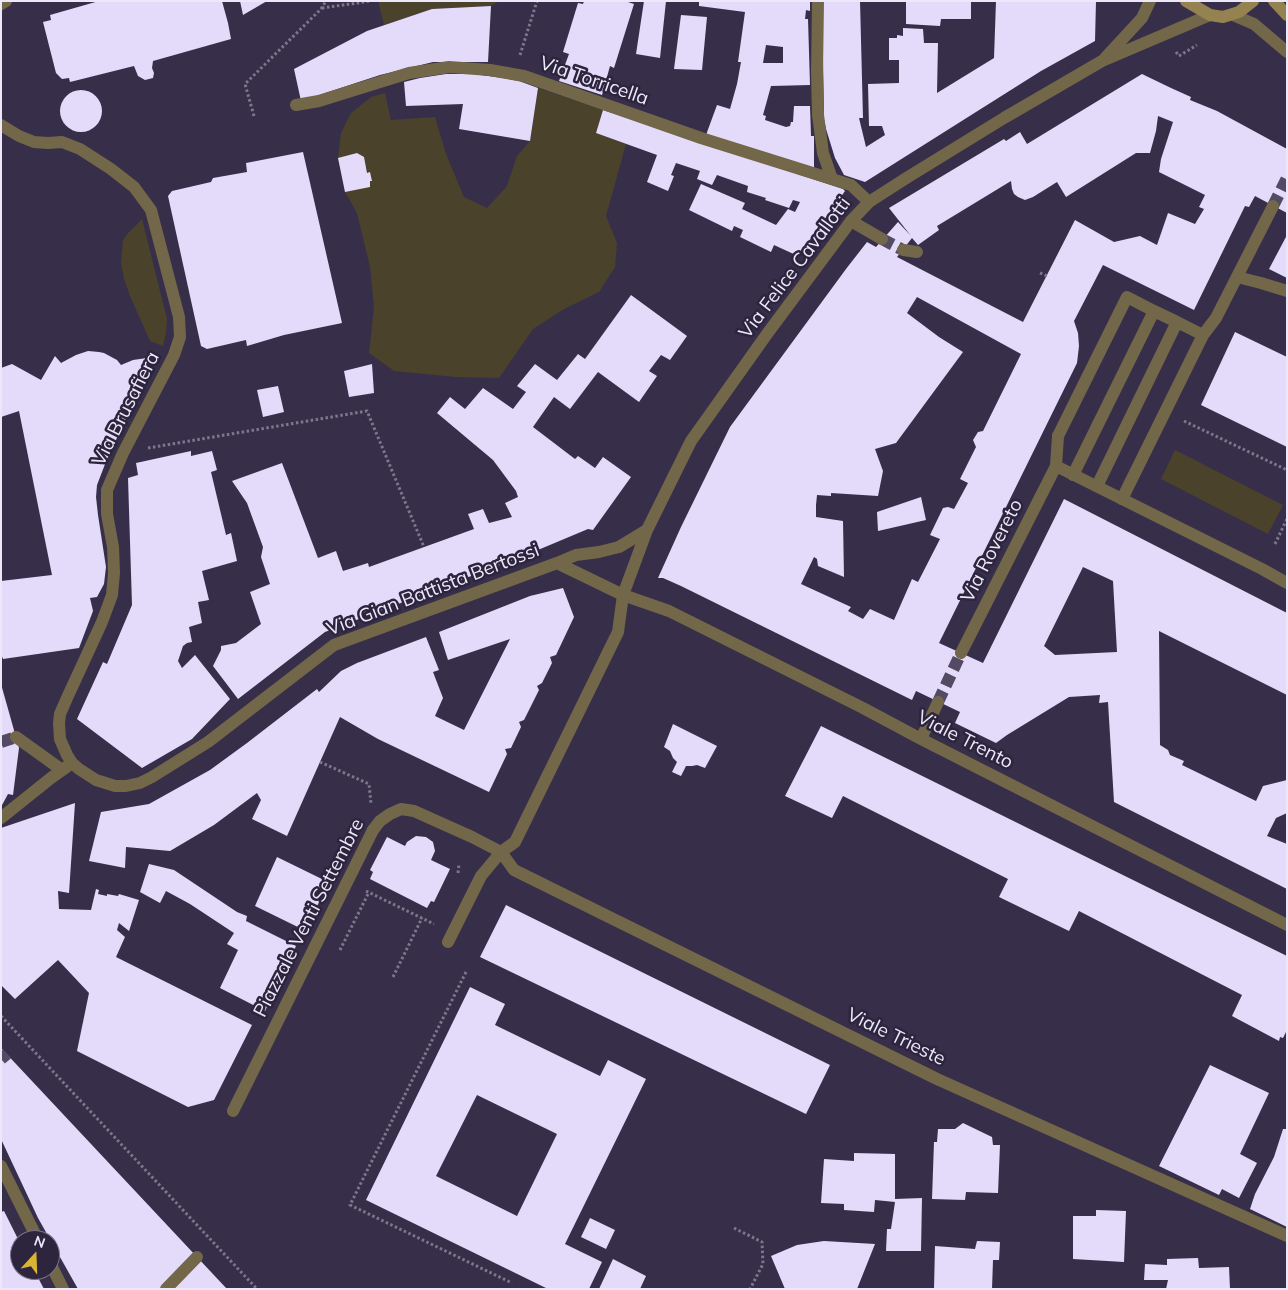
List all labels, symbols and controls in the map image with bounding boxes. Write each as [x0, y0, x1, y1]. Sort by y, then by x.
street label: Via Torricella [537, 52, 651, 110]
street label: Via Felice Cavallotti [734, 193, 856, 343]
street label: Via Brusafiera [87, 348, 165, 470]
street label: Via Rovereto [956, 496, 1028, 606]
street label: Via Gian Battista Bertossi [324, 539, 542, 641]
street label: Viale Trento [913, 706, 1017, 774]
street label: Piazzale Venti Settembre [249, 815, 369, 1021]
street label: Viale Trieste [843, 1003, 949, 1071]
north arrow [10, 1230, 60, 1280]
text: N [32, 1232, 48, 1252]

